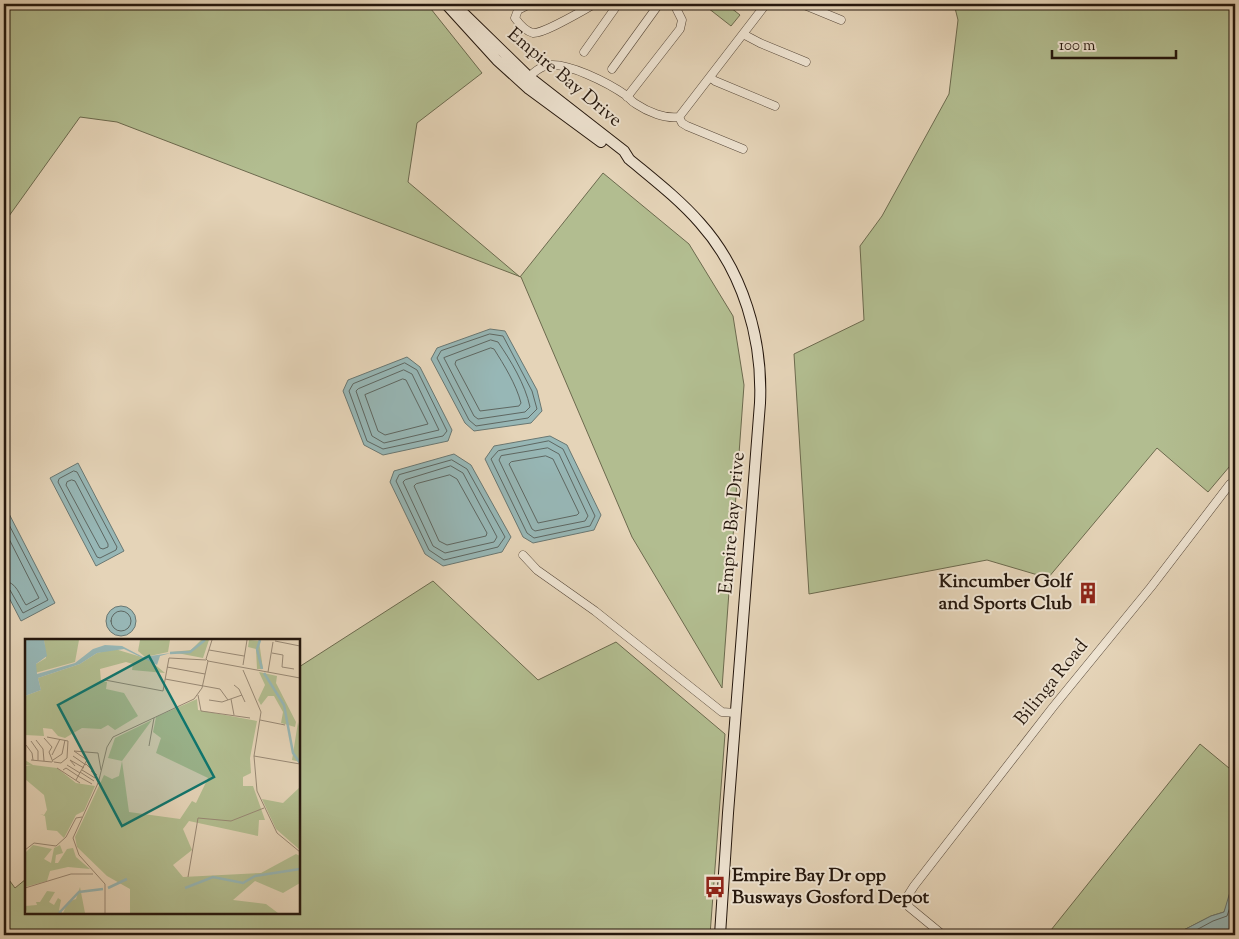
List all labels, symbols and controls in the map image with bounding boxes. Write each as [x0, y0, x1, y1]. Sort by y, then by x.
street label: Empire Bay Drive [501, 22, 627, 134]
scale bar [1052, 28, 1175, 60]
text: 100 m [1059, 36, 1096, 57]
street label: Empire Bay Drive [713, 451, 753, 595]
place label: Kincumber Golf and Sports Club [938, 569, 1073, 618]
building icon: Kincumber Golf and Sports Club [1075, 580, 1101, 606]
street label: Bilinga Road [1009, 634, 1095, 732]
inset map [25, 639, 300, 914]
place label: Empire Bay Dr opp Busways Gosford Depot [732, 863, 929, 912]
bus stop icon: Empire Bay Dr opp Busways Gosford Depot [702, 874, 728, 900]

